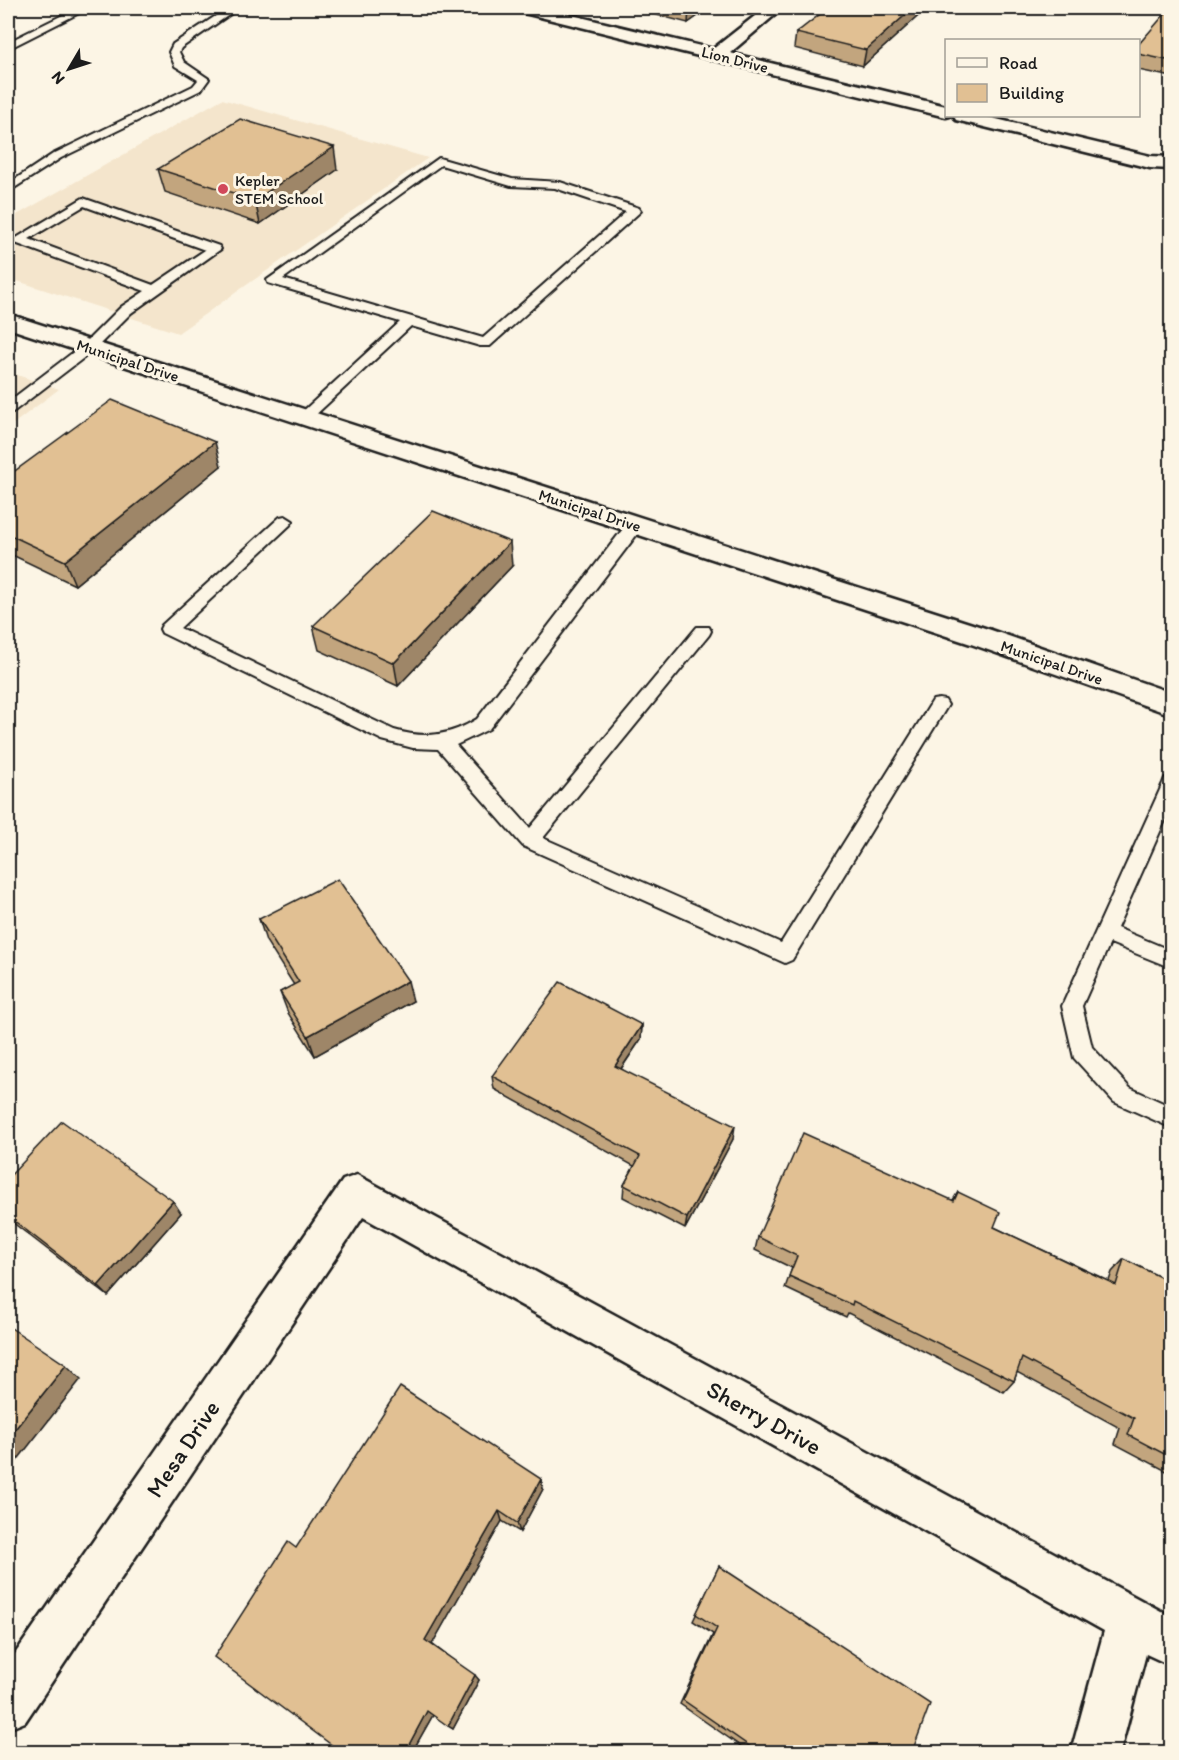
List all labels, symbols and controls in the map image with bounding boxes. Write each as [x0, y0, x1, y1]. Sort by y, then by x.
north arrow [39, 39, 99, 99]
legend [945, 39, 1140, 117]
street label: Lion Drive [699, 42, 770, 77]
text: Road [999, 52, 1038, 74]
text: N [47, 68, 69, 88]
text: Building [999, 82, 1065, 104]
place label: Kepler STEM School [235, 171, 324, 208]
marker: Kepler STEM School [216, 182, 230, 196]
street label: Municipal Drive [74, 335, 182, 386]
street label: Municipal Drive [536, 485, 644, 536]
street label: Municipal Drive [998, 636, 1106, 689]
street label: Sherry Drive [702, 1374, 827, 1461]
street label: Mesa Drive [139, 1395, 226, 1503]

